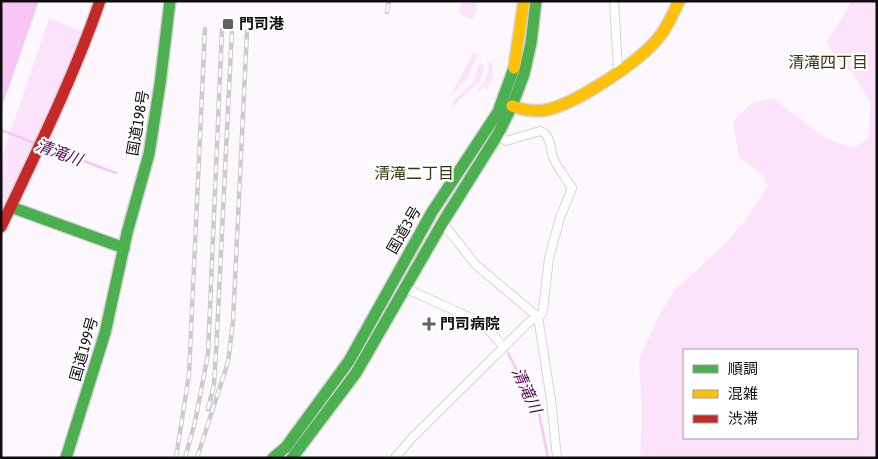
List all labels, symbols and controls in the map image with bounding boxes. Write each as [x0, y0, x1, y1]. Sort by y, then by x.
place label: 門司港 [239, 15, 284, 32]
marker: 門司港 [221, 17, 235, 31]
district label: 清滝四丁目 [788, 53, 868, 71]
street label: 国道198号 [123, 89, 152, 157]
water label: 清滝川 [33, 135, 87, 169]
district label: 清滝二丁目 [374, 164, 454, 182]
street label: 国道3号 [383, 203, 424, 257]
street label: 国道199号 [66, 315, 101, 383]
place label: 門司病院 [440, 315, 500, 332]
marker: 門司病院 [422, 317, 436, 331]
legend [683, 349, 858, 439]
text: 順調 [728, 360, 758, 377]
water label: 清滝川 [509, 364, 546, 417]
text: 混雑 [728, 385, 758, 402]
text: 渋滞 [728, 410, 758, 427]

